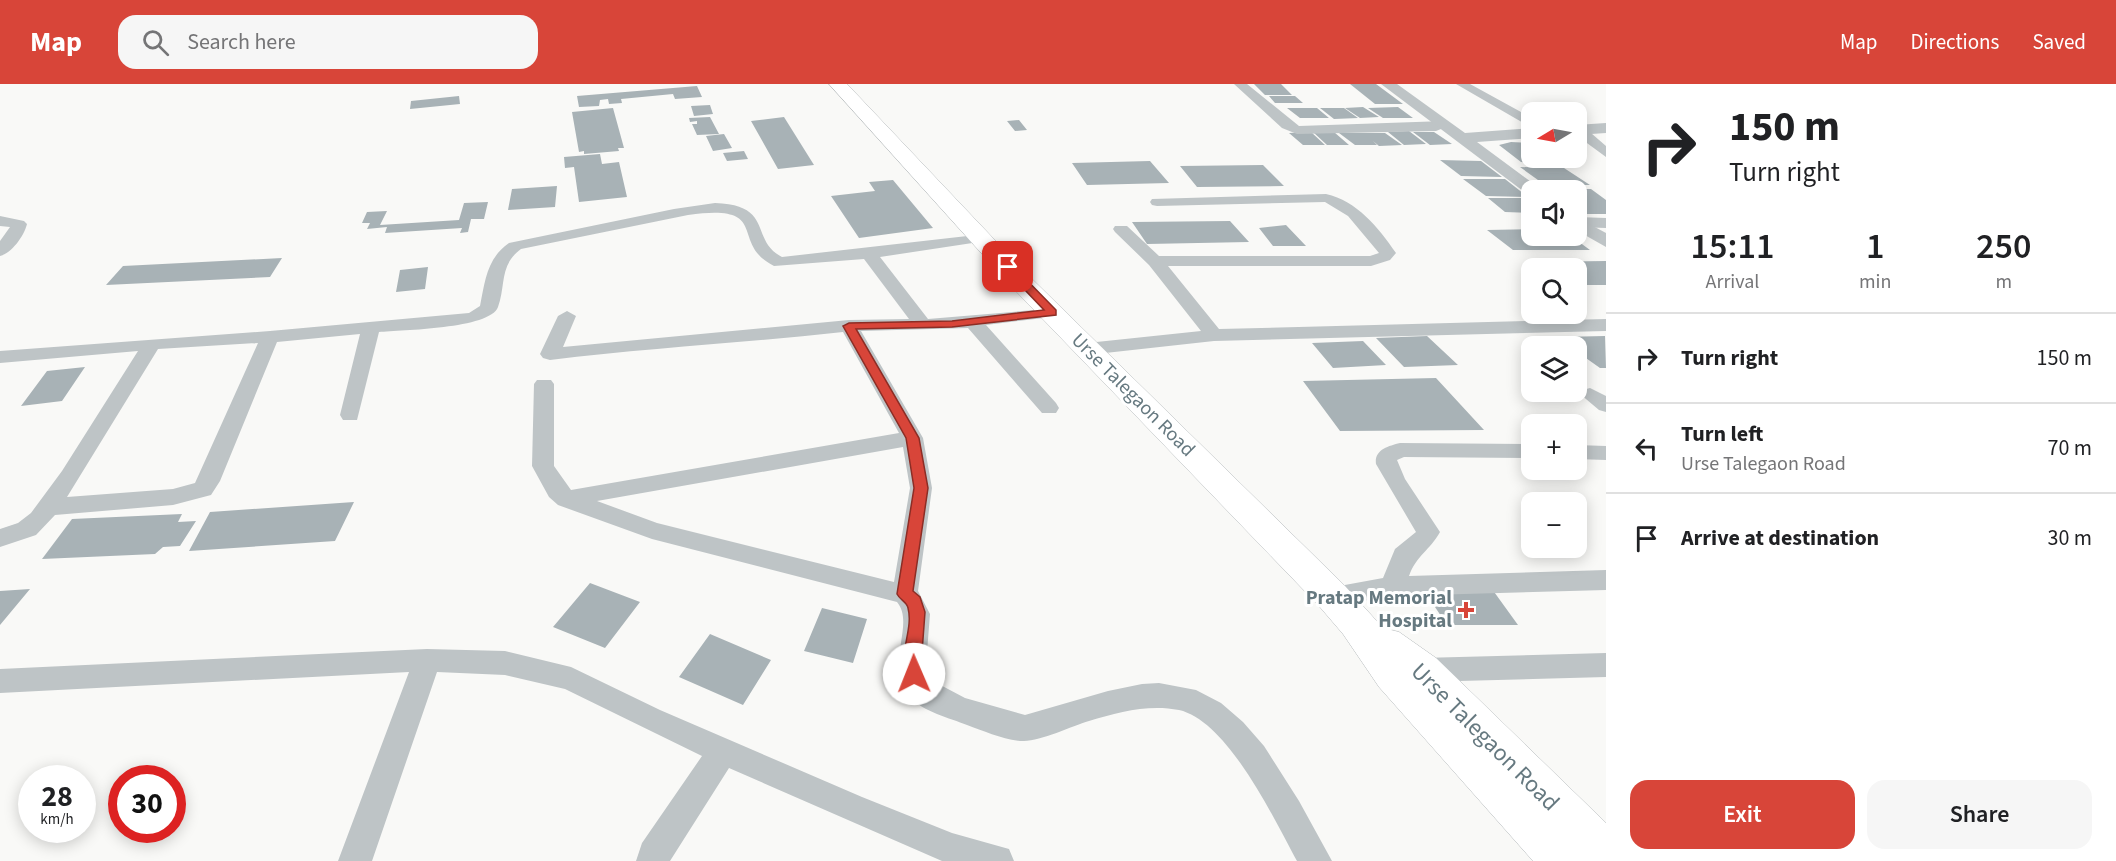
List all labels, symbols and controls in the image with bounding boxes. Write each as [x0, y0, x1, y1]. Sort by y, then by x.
search box [118, 15, 538, 69]
text: Map [30, 22, 82, 62]
icon: search [139, 26, 172, 59]
text: Search here [187, 26, 296, 58]
text: Map [1840, 27, 1878, 57]
text: Directions [1911, 27, 1999, 57]
text: Saved [2032, 27, 2086, 57]
text: 150 m [1729, 97, 1840, 157]
north arrow [1521, 102, 1587, 168]
map controls [1521, 102, 1587, 558]
icon: right [1630, 108, 1708, 186]
text: Turn right [1729, 153, 1840, 192]
button: sound [1521, 180, 1587, 246]
text: 15:11 [1691, 221, 1774, 272]
text: 1 [1866, 221, 1884, 272]
text: 250 [1976, 221, 2031, 272]
pin [982, 241, 1033, 292]
icon: arrive [991, 250, 1024, 283]
button: search [1521, 258, 1587, 324]
text: Arrival [1706, 268, 1759, 296]
text: min [1859, 268, 1891, 296]
text: m [1995, 268, 2012, 296]
street label: Urse Talegaon Road [1065, 327, 1201, 463]
button: layers [1521, 336, 1587, 402]
icon: right [1630, 342, 1663, 375]
text: Turn right [1681, 342, 1778, 374]
text: 150 m [2037, 342, 2092, 374]
button: + [1521, 414, 1587, 480]
text: Turn left [1681, 418, 1763, 450]
icon: left [1630, 432, 1663, 465]
text: 70 m [2047, 432, 2092, 464]
text: Urse Talegaon Road [1681, 450, 1846, 478]
button: − [1521, 492, 1587, 558]
icon: arrive [1630, 522, 1663, 555]
text: Arrive at destination [1681, 522, 1879, 554]
text: 30 m [2047, 522, 2092, 554]
place label: Pratap Memorial Hospital [1306, 584, 1452, 635]
marker: Pratap Memorial Hospital [1457, 601, 1475, 619]
position arrow [882, 642, 946, 706]
street label: Urse Talegaon Road [1403, 655, 1567, 819]
speed limit sign: 30 [108, 765, 186, 843]
text: 28 [41, 775, 73, 818]
button: Exit [1630, 780, 1855, 849]
button: Share [1867, 780, 2092, 849]
text: km/h [40, 809, 74, 830]

